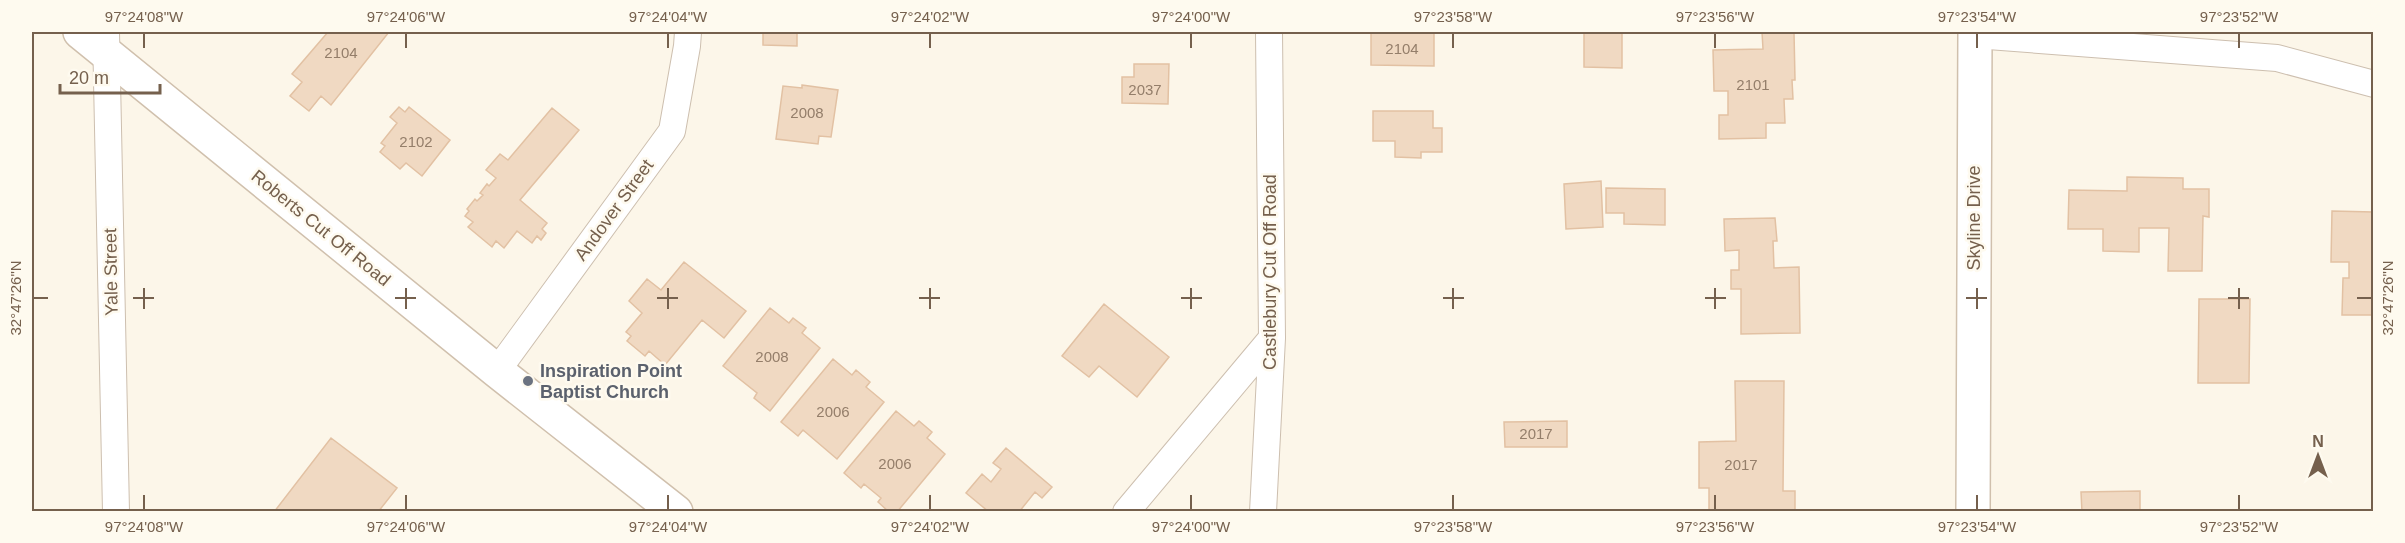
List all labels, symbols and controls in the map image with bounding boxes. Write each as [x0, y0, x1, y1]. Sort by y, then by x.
text: 97°24'08"W [105, 8, 184, 25]
text: 97°24'06"W [367, 8, 446, 25]
text: 97°24'04"W [629, 8, 708, 25]
text: 97°24'02"W [891, 8, 970, 25]
text: 97°24'00"W [1152, 8, 1231, 25]
text: 97°23'58"W [1414, 8, 1493, 25]
text: 97°23'56"W [1676, 8, 1755, 25]
text: 97°23'54"W [1938, 8, 2017, 25]
text: 97°23'52"W [2200, 8, 2279, 25]
house number: 2104 [1385, 40, 1419, 57]
house number: 2104 [324, 44, 358, 61]
scale bar [60, 57, 160, 95]
text: 20 m [69, 68, 109, 88]
house number: 2101 [1736, 76, 1770, 93]
house number: 2037 [1128, 81, 1162, 98]
house number: 2008 [790, 104, 824, 121]
house number: 2102 [399, 133, 433, 150]
street label: Andover Street [571, 156, 657, 264]
street label: Skyline Drive [1964, 165, 1984, 271]
street label: Roberts Cut Off Road [248, 166, 394, 290]
street label: Castlebury Cut Off Road [1260, 174, 1280, 370]
street label: Yale Street [100, 228, 122, 316]
text: 32°47'26"N [7, 260, 24, 336]
text: 32°47'26"N [2379, 260, 2396, 336]
house number: 2008 [755, 348, 789, 365]
place label: Inspiration Point Baptist Church [540, 361, 682, 402]
marker: Inspiration Point Baptist Church [521, 374, 535, 388]
house number: 2006 [816, 403, 850, 420]
house number: 2017 [1519, 425, 1553, 442]
north arrow [2288, 426, 2348, 486]
text: N [2312, 433, 2324, 450]
house number: 2006 [878, 455, 912, 472]
house number: 2017 [1724, 456, 1758, 473]
text: 97°24'08"W [105, 518, 184, 535]
text: 97°24'06"W [367, 518, 446, 535]
text: 97°24'04"W [629, 518, 708, 535]
text: 97°24'02"W [891, 518, 970, 535]
text: 97°24'00"W [1152, 518, 1231, 535]
text: 97°23'58"W [1414, 518, 1493, 535]
text: 97°23'56"W [1676, 518, 1755, 535]
text: 97°23'54"W [1938, 518, 2017, 535]
text: 97°23'52"W [2200, 518, 2279, 535]

